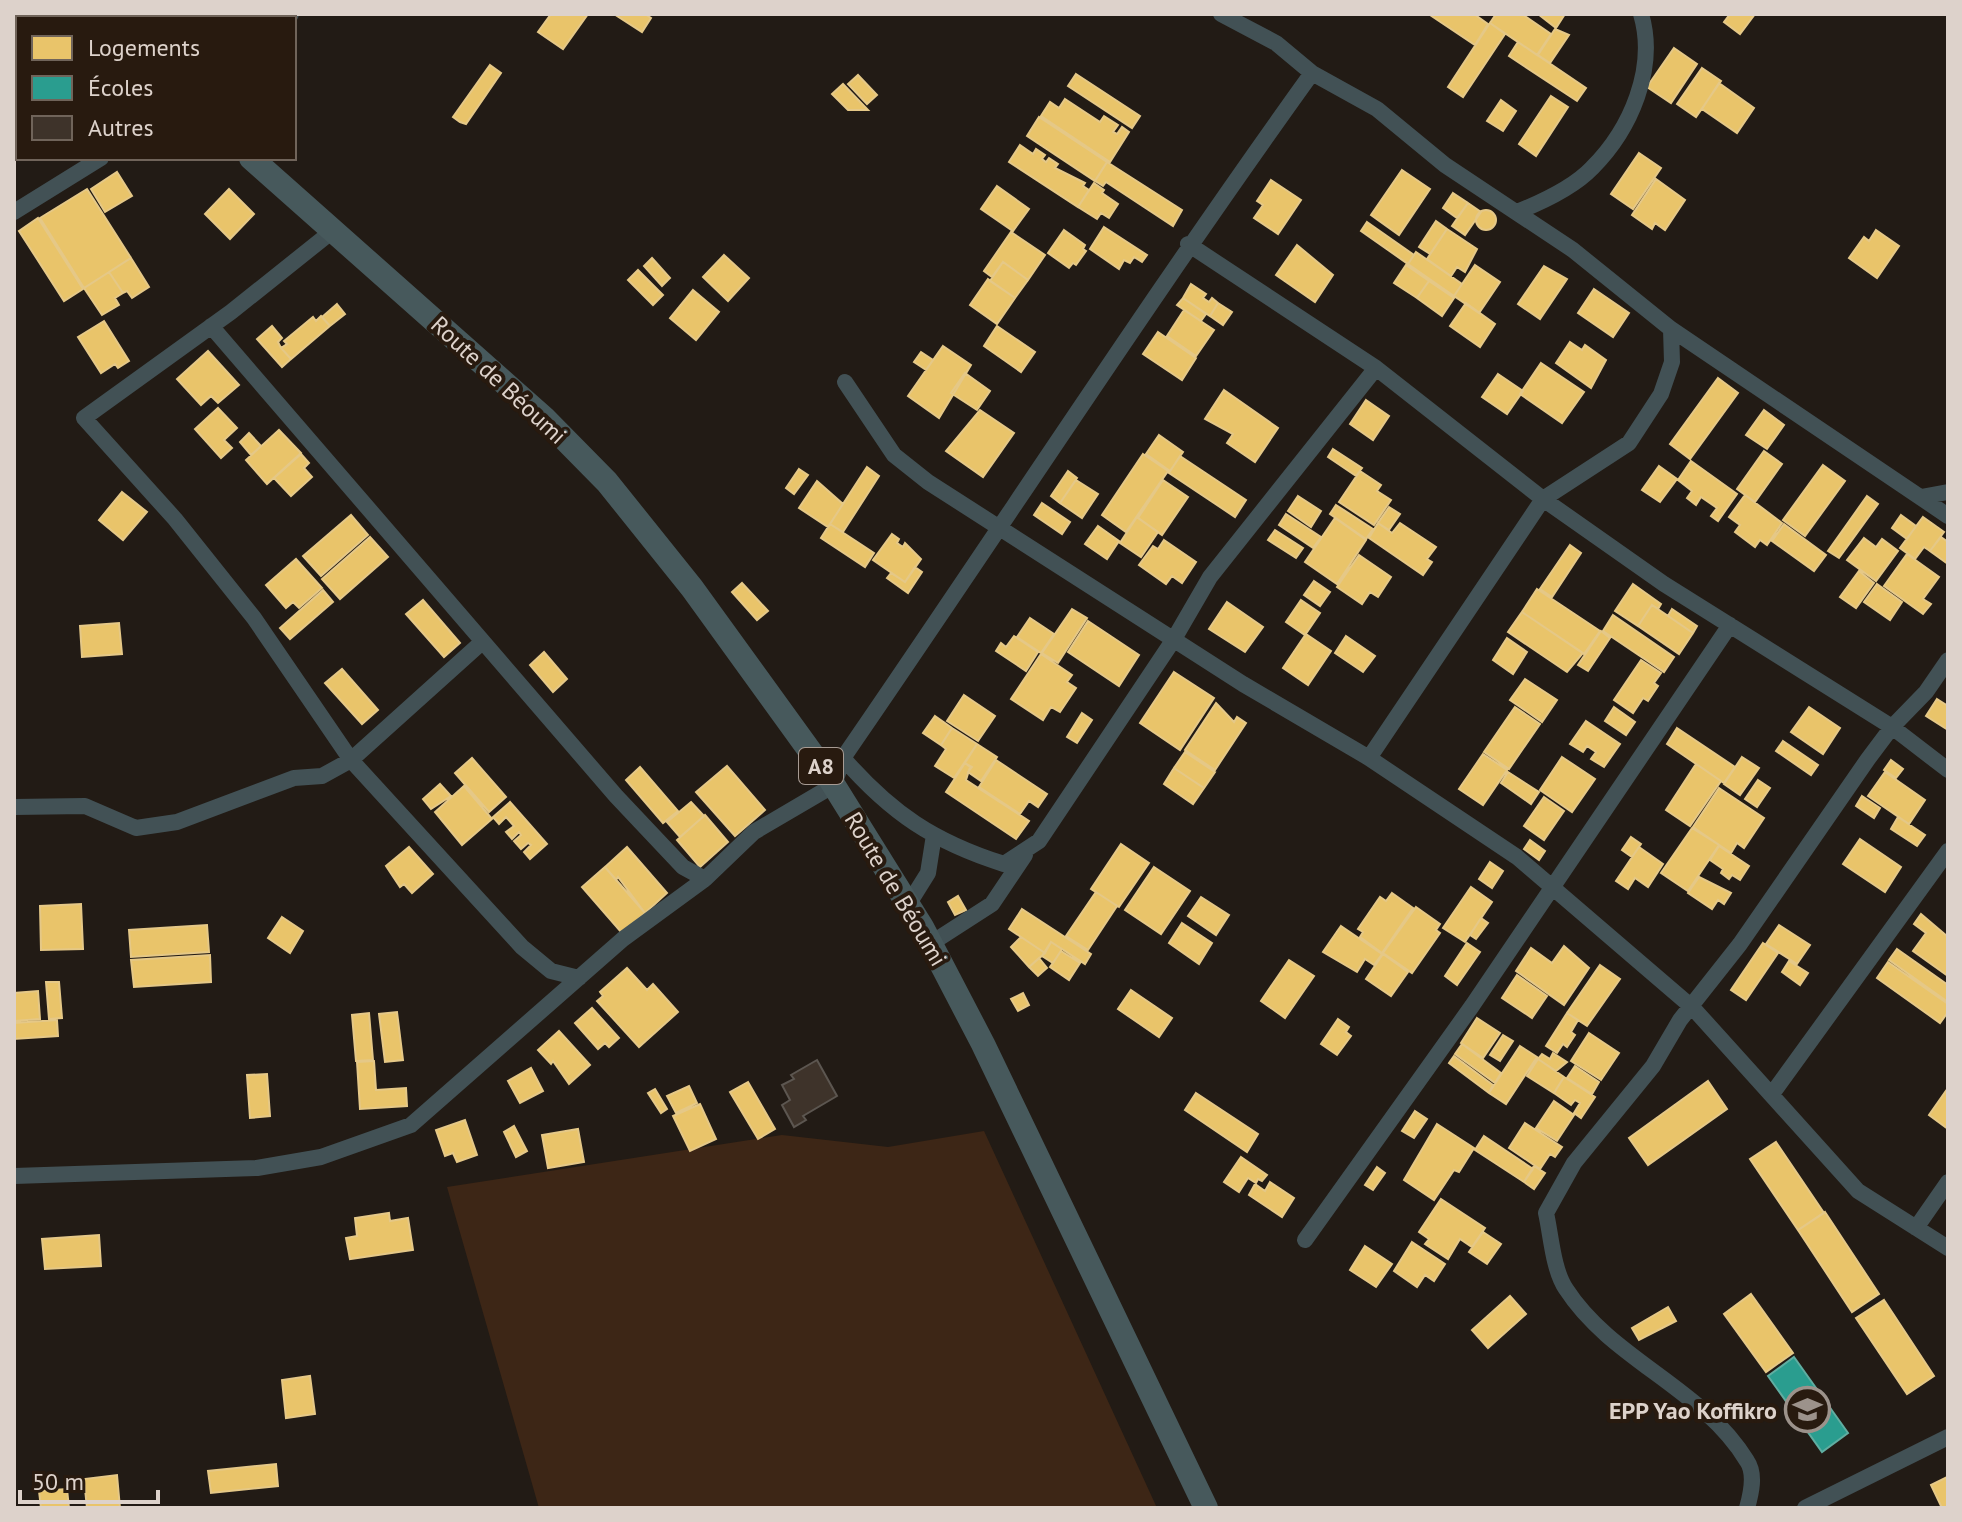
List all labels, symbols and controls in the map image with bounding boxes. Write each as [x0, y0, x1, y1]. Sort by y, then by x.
legend [16, 16, 296, 160]
text: Logements [88, 32, 200, 63]
text: Écoles [88, 72, 153, 103]
text: Autres [88, 112, 154, 143]
street label: Route de Béoumi [425, 309, 573, 451]
road number: A8 [799, 748, 843, 784]
street label: Route de Béoumi [838, 806, 954, 972]
school or university icon: EPP Yao Koffikro [1784, 1386, 1832, 1434]
place label: EPP Yao Koffikro [1609, 1395, 1777, 1426]
scale bar [20, 1454, 158, 1504]
text: 50 m [32, 1466, 84, 1497]

